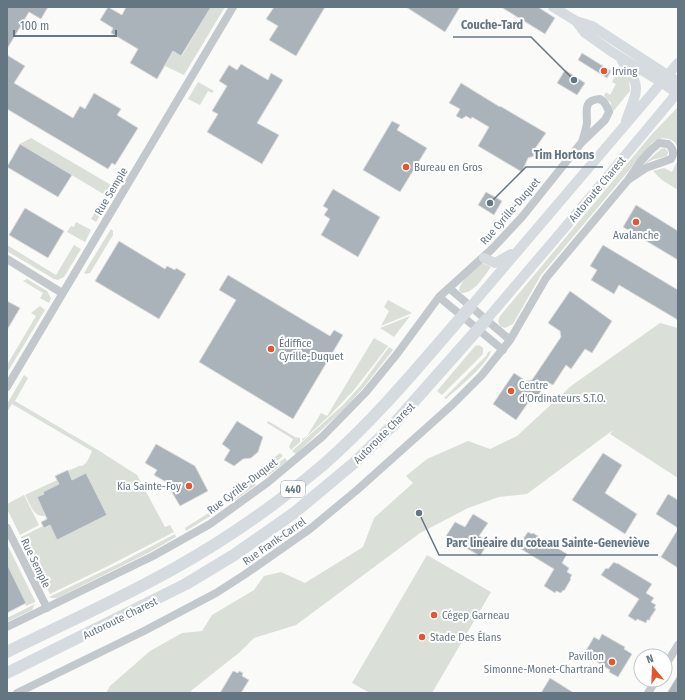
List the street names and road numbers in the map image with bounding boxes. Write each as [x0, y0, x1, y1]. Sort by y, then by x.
street label: Autoroute Charest [566, 154, 629, 225]
street label: Rue Semple [92, 165, 131, 217]
street label: Rue Cyrille-Duquet [478, 175, 543, 247]
street label: Autoroute Charest [351, 400, 418, 467]
street label: Rue Cyrille-Duquet [205, 456, 280, 517]
road number: 440 [281, 481, 305, 497]
street label: Rue Frank-Carrel [240, 515, 309, 568]
street label: Rue Semple [18, 536, 53, 590]
street label: Autoroute Charest [81, 595, 160, 642]

